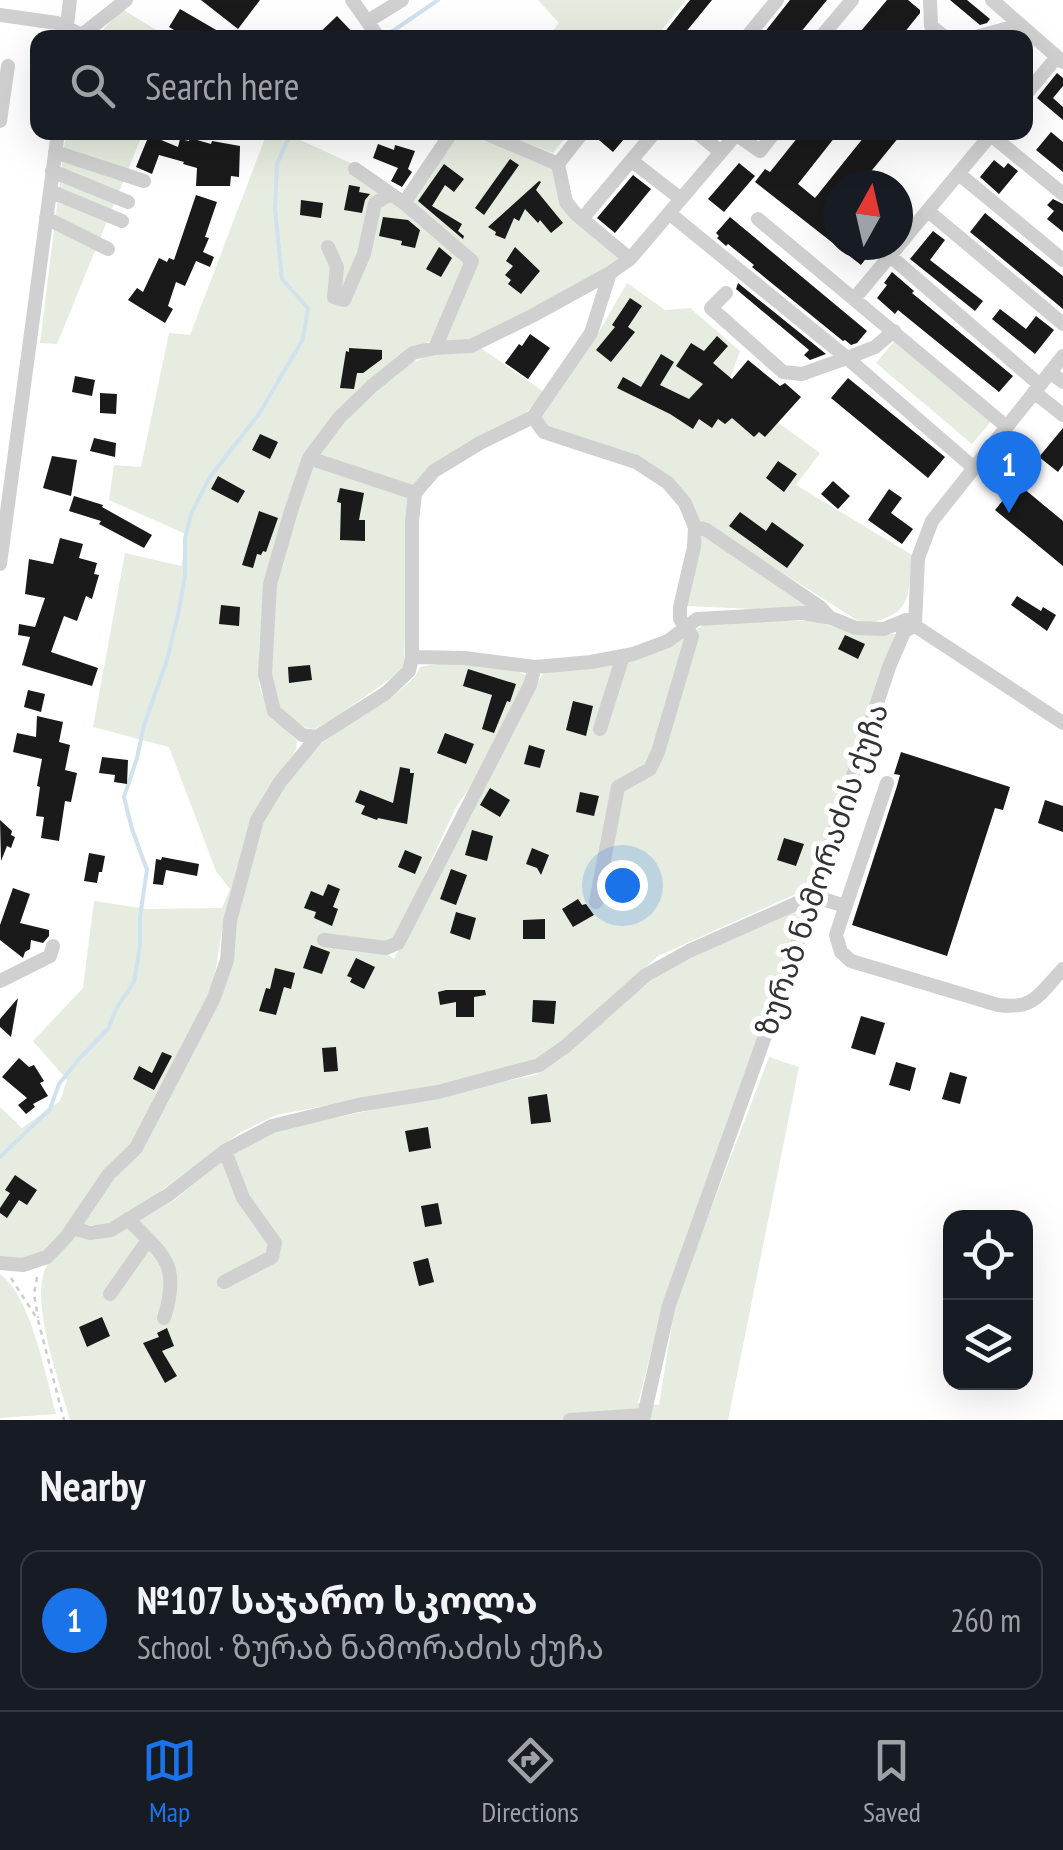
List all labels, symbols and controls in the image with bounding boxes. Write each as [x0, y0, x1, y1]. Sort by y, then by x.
search box [30, 30, 1033, 140]
icon: search [65, 58, 120, 113]
text: Search here [145, 61, 299, 110]
north arrow [823, 170, 913, 260]
pin: 1 [976, 430, 1042, 513]
street label: ზურაბ ნამორაძის ქუჩა [746, 698, 896, 1040]
your location [597, 860, 648, 911]
map controls [943, 1210, 1033, 1390]
button: locate [943, 1210, 1033, 1300]
button: layers [943, 1300, 1033, 1390]
text: Nearby [40, 1458, 145, 1513]
text: №107 საჯარო სკოლა [137, 1575, 538, 1624]
text: 1 [67, 1599, 82, 1641]
text: 260 m [950, 1599, 1021, 1641]
text: School · ზურაბ ნამორაძის ქუჩა [137, 1626, 604, 1668]
tab: Map [142, 1733, 197, 1830]
tab: Directions [481, 1733, 579, 1830]
tab: Saved [863, 1733, 921, 1830]

